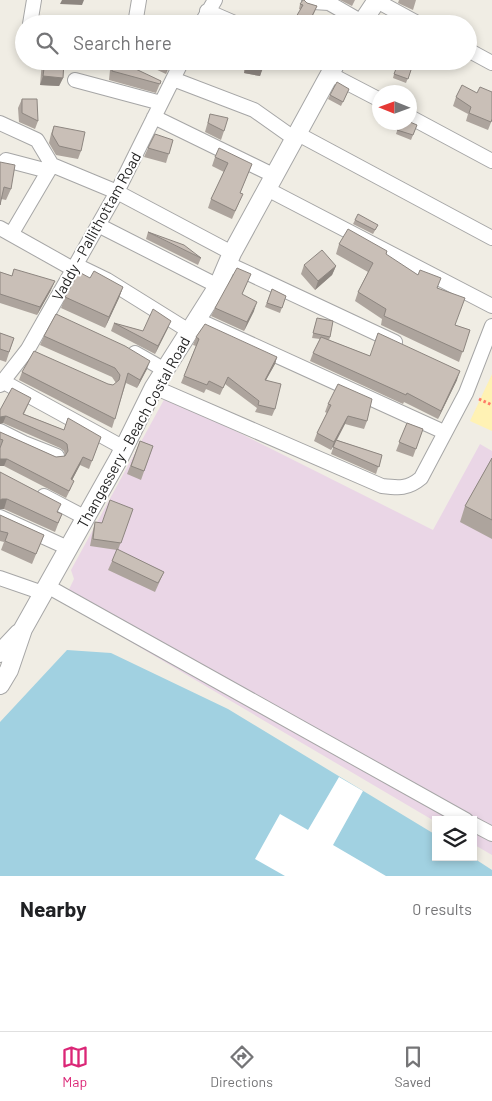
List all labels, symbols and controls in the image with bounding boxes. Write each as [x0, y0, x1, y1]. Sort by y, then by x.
search box [15, 15, 477, 70]
icon: search [33, 29, 61, 57]
text: Search here [73, 31, 172, 54]
north arrow [372, 85, 417, 130]
street label: Vaddy - Pallithottam Road [48, 149, 144, 303]
street label: Thangassery - Beach Costal Road [73, 333, 193, 531]
map controls [432, 816, 477, 861]
button: layers [432, 816, 477, 861]
text: Nearby [20, 896, 86, 921]
text: 0 results [412, 899, 472, 918]
tab: Map [61, 1043, 89, 1090]
tab: Directions [210, 1043, 273, 1090]
tab: Saved [394, 1043, 431, 1090]

